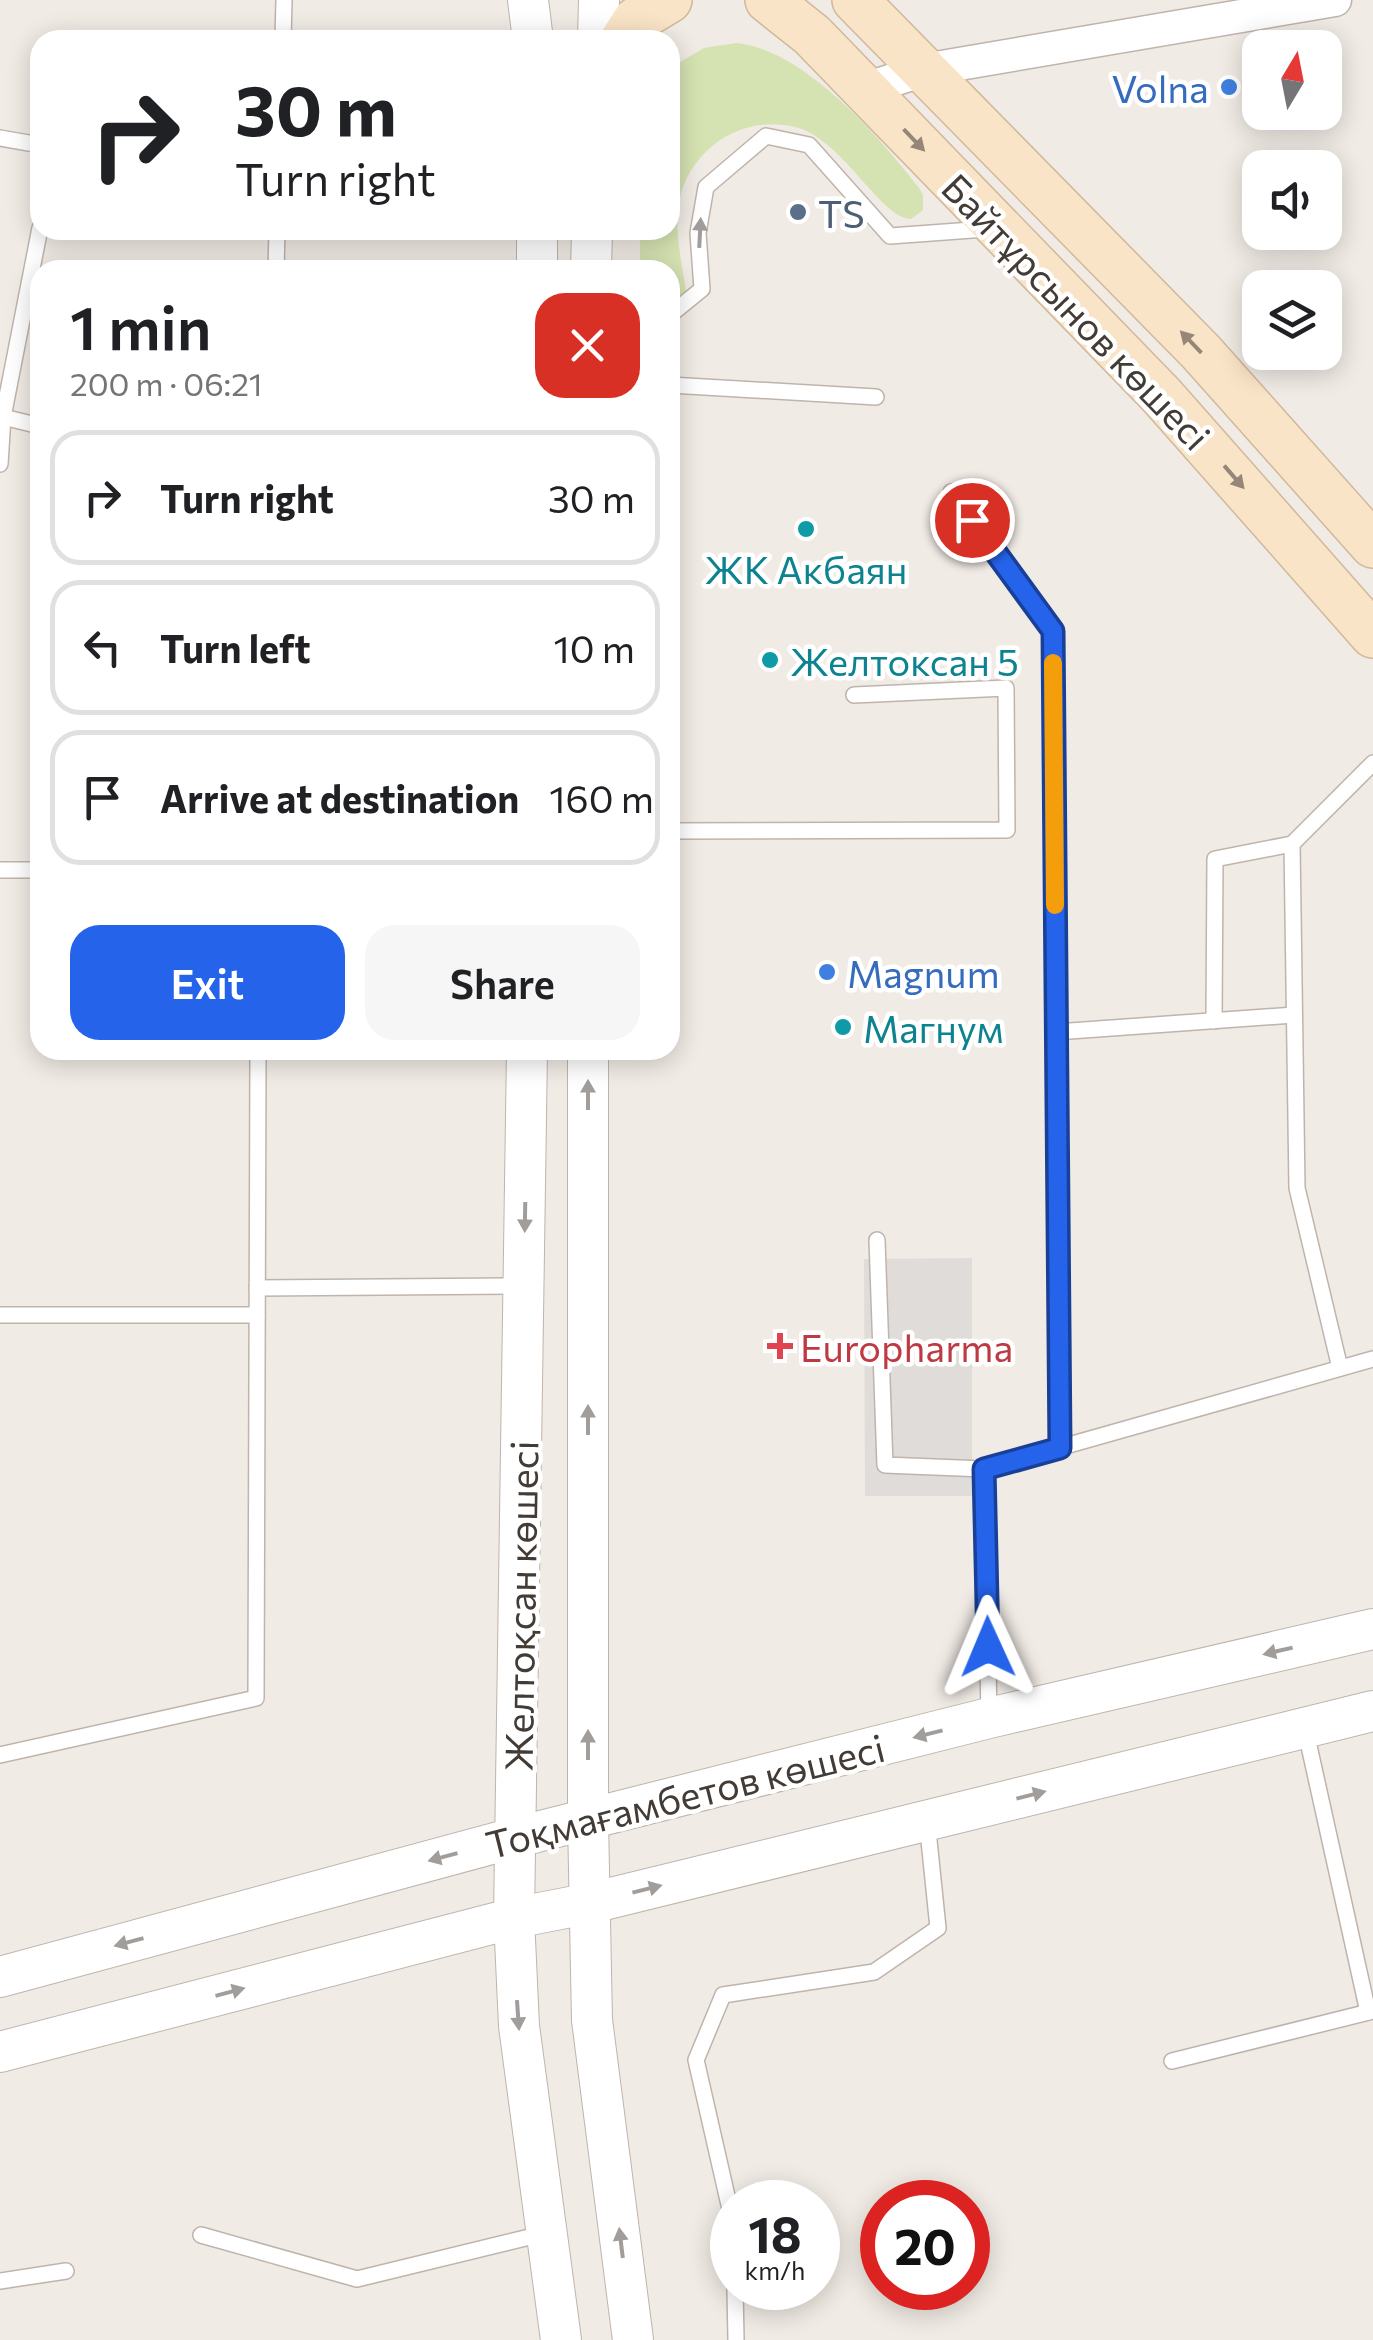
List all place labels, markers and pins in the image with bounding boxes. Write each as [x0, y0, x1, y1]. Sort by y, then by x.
place label: Volna [1112, 64, 1209, 111]
marker: Volna [1218, 76, 1240, 98]
place label: TS [818, 189, 865, 236]
marker: TS [787, 201, 809, 223]
pin [930, 478, 1015, 563]
marker: ЖК Акбаян [795, 518, 817, 540]
place label: ЖК Акбаян [705, 545, 907, 592]
place label: Желтоксан 5 [790, 637, 1019, 684]
marker: Желтоксан 5 [759, 649, 781, 671]
place label: Magnum [847, 949, 1000, 996]
marker: Magnum [816, 961, 838, 983]
place label: Магнум [863, 1004, 1004, 1051]
marker: Магнум [832, 1016, 854, 1038]
place label: Europharma [800, 1323, 1013, 1370]
marker: Europharma [769, 1335, 791, 1357]

